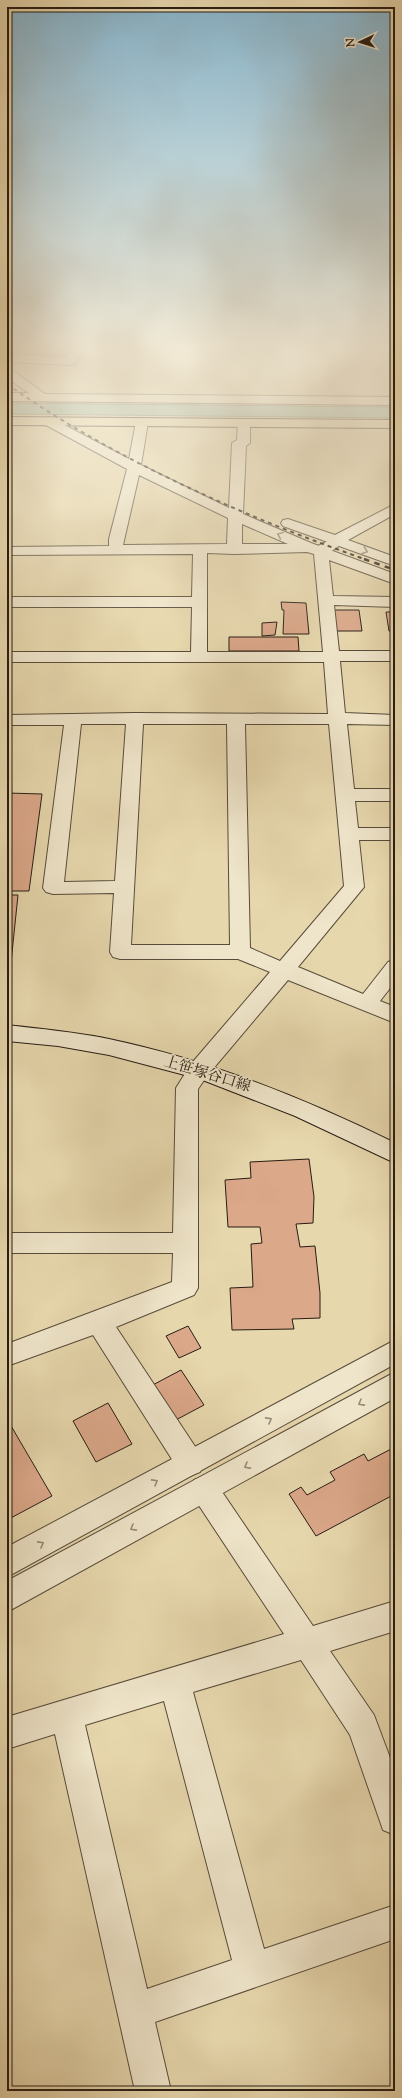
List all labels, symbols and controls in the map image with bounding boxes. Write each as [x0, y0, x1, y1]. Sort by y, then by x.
north arrow [340, 22, 380, 62]
text: N [343, 37, 359, 49]
one-way arrow [277, 532, 284, 540]
one-way arrow [361, 547, 368, 555]
street label: 上笹塚谷口線 [161, 1052, 253, 1098]
one-way arrow [358, 1398, 365, 1406]
one-way arrow [265, 1417, 273, 1424]
one-way arrow [244, 1461, 251, 1468]
one-way arrow [151, 1480, 159, 1487]
one-way arrow [130, 1524, 137, 1531]
one-way arrow [37, 1542, 44, 1549]

